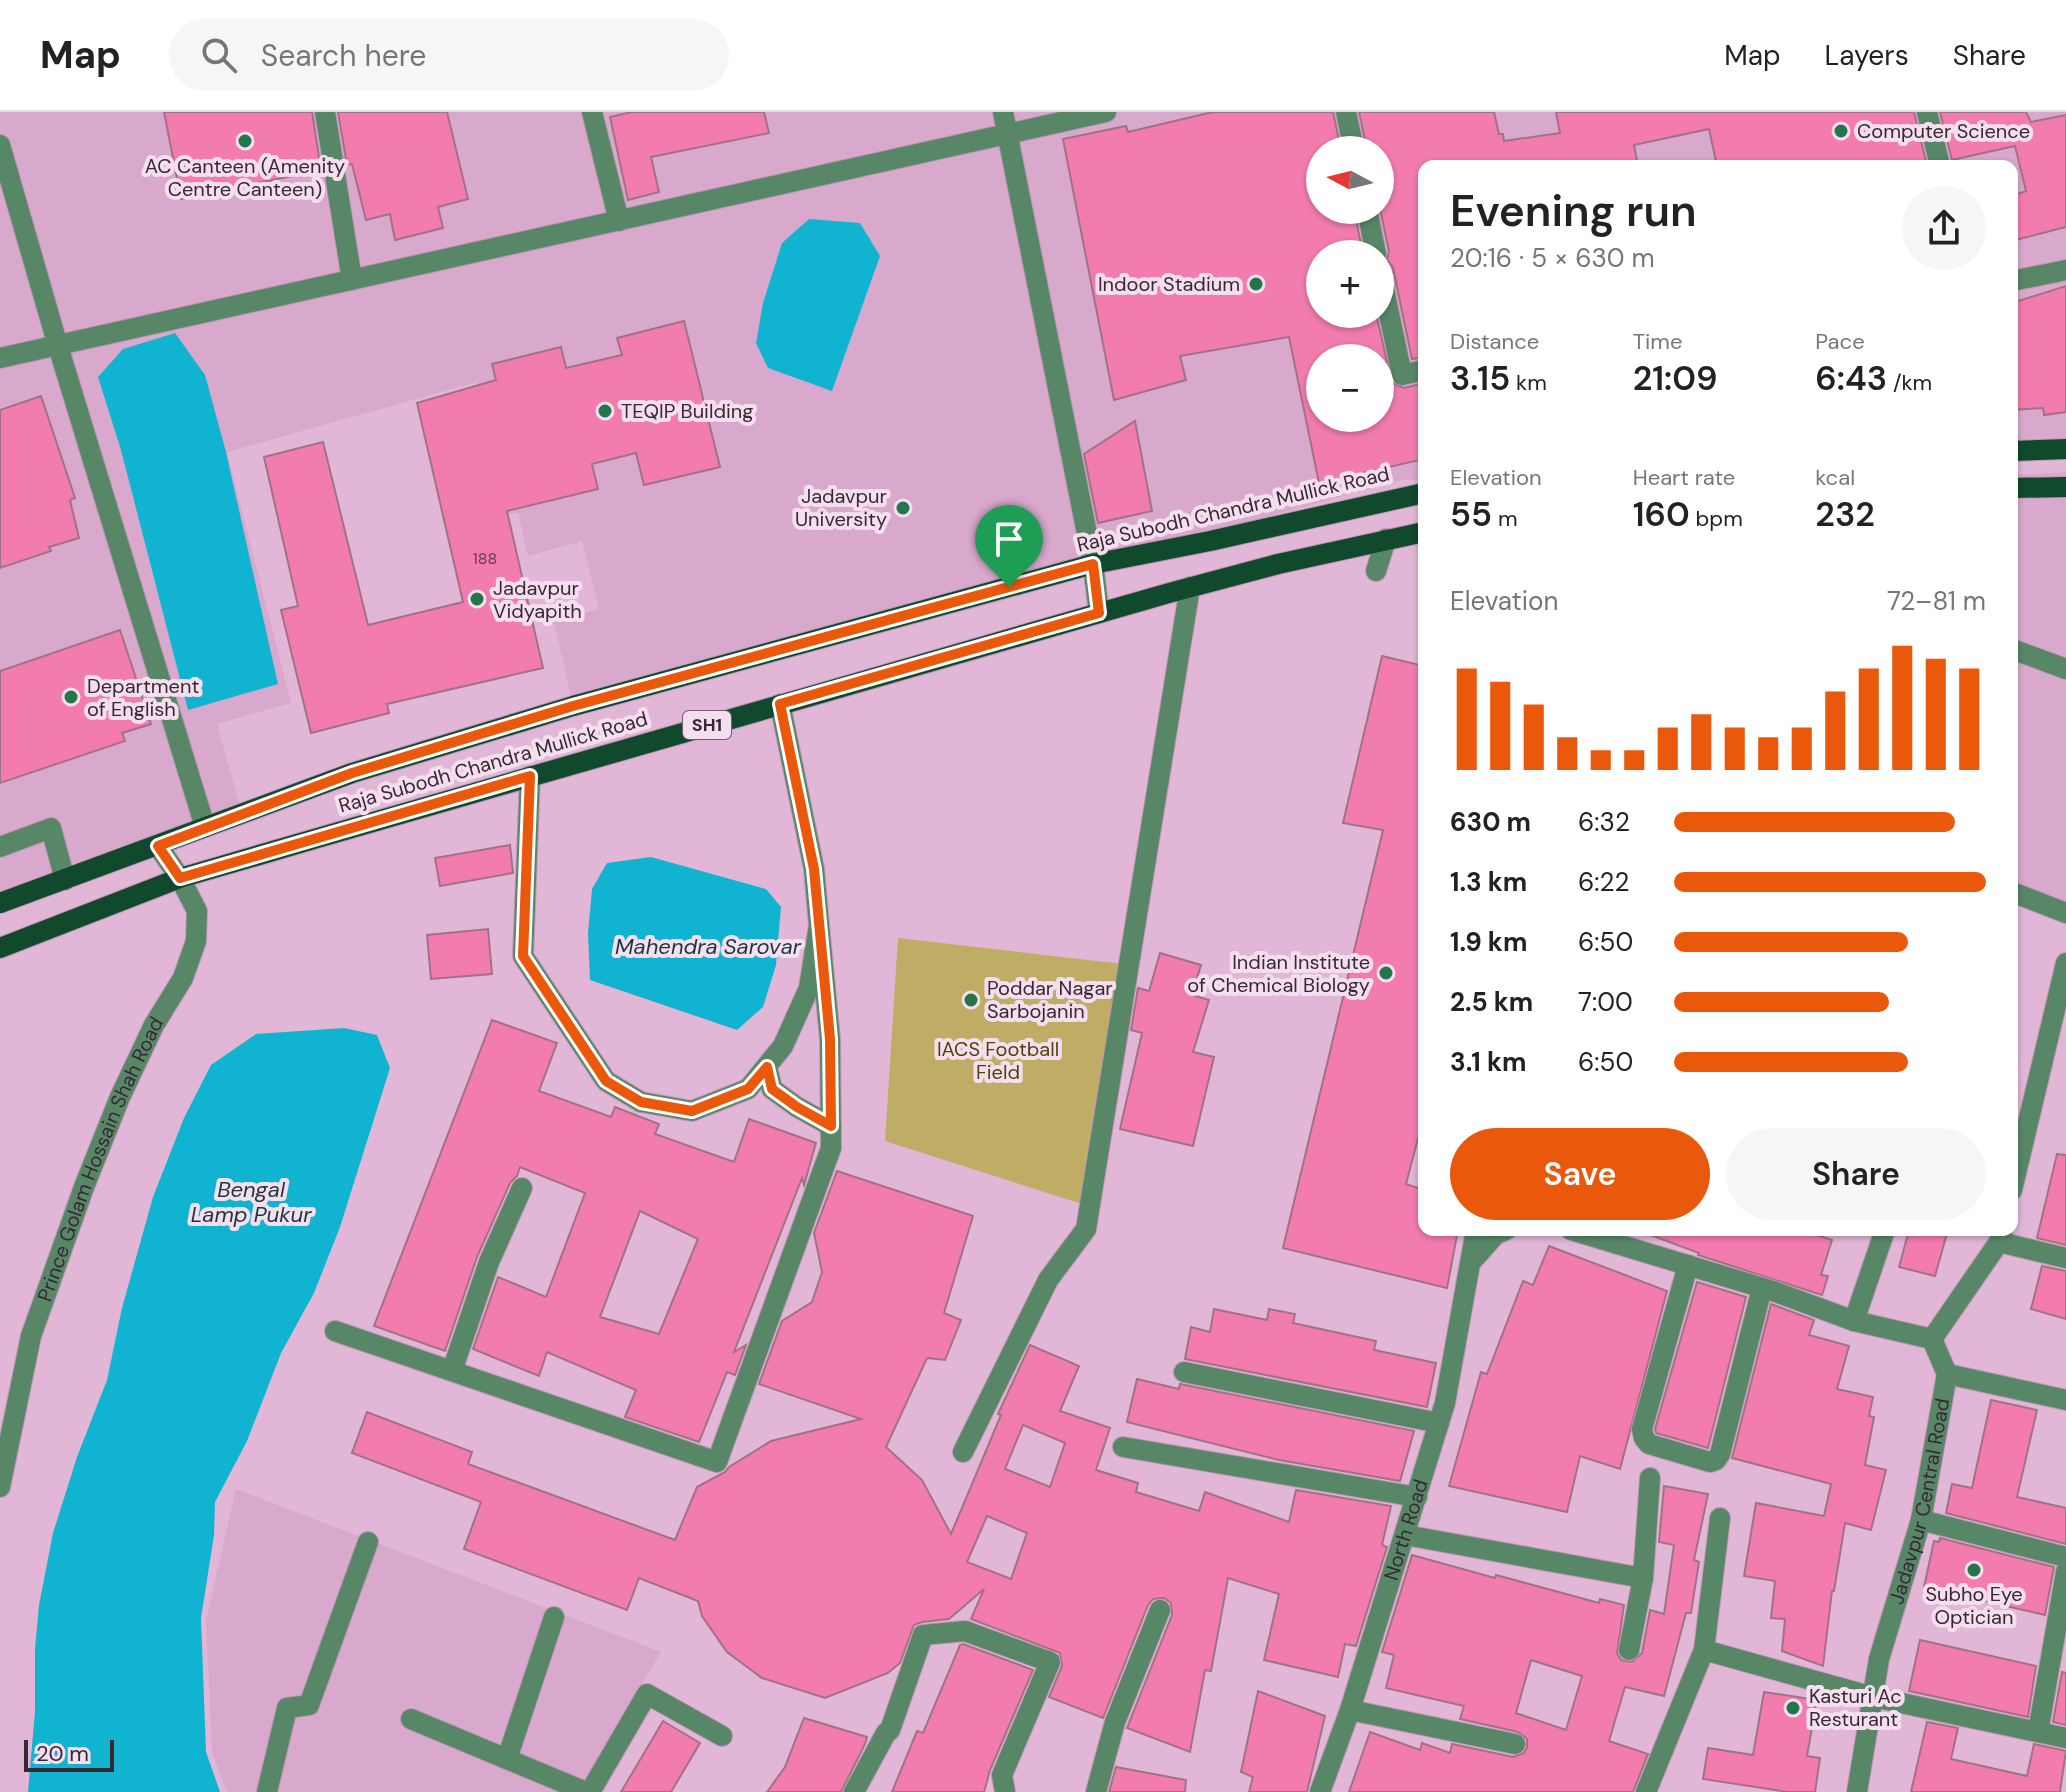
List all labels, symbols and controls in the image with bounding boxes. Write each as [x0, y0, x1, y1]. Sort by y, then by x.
search box [169, 19, 729, 91]
text: Map [40, 30, 121, 80]
icon: search [197, 33, 241, 77]
text: Search here [261, 36, 426, 75]
text: Map [1724, 37, 1781, 74]
text: Layers [1825, 37, 1909, 74]
text: Share [1953, 37, 2026, 74]
place label: Computer Science [1857, 118, 2030, 144]
marker: Computer Science [1832, 122, 1850, 140]
marker: AC Canteen (Amenity Centre Canteen) [236, 132, 254, 150]
north arrow [1306, 136, 1394, 224]
map controls [1306, 136, 1394, 432]
place label: AC Canteen (Amenity Centre Canteen) [145, 153, 345, 202]
text: Evening run [1450, 182, 1697, 240]
button: share [1902, 186, 1986, 270]
button: + [1306, 240, 1394, 328]
text: 20:16 · 5 × 630 m [1450, 241, 1655, 275]
place label: Indoor Stadium [1098, 271, 1240, 297]
marker: Indoor Stadium [1247, 275, 1265, 293]
text: Distance [1450, 327, 1539, 356]
text: Time [1633, 327, 1682, 356]
text: Pace [1815, 327, 1865, 356]
button: − [1306, 344, 1394, 432]
text: 3.15 [1450, 356, 1510, 401]
text: 21:09 [1633, 356, 1718, 401]
text: 6:43 [1815, 356, 1887, 401]
text: km [1510, 368, 1547, 397]
text: /km [1887, 368, 1932, 397]
place label: TEQIP Building [621, 398, 753, 424]
marker: TEQIP Building [596, 402, 614, 420]
street label: Raja Subodh Chandra Mullick Road [1074, 460, 1392, 558]
text: Elevation [1450, 463, 1542, 492]
text: Heart rate [1633, 463, 1735, 492]
text: kcal [1815, 463, 1855, 492]
place label: Jadavpur University [795, 483, 887, 532]
text: 55 [1450, 492, 1492, 537]
text: 160 [1633, 492, 1690, 537]
text: 232 [1815, 492, 1875, 537]
marker: Jadavpur University [894, 499, 912, 517]
text: m [1492, 504, 1518, 533]
text: bpm [1690, 504, 1743, 533]
pin [975, 505, 1043, 587]
icon: arrive [987, 517, 1031, 561]
house number: 188 [473, 548, 497, 569]
place label: Jadavpur Vidyapith [493, 575, 582, 624]
text: Elevation [1450, 584, 1558, 618]
text: 72–81 m [1887, 584, 1986, 618]
marker: Jadavpur Vidyapith [468, 590, 486, 608]
place label: Department of English [87, 673, 199, 722]
marker: Department of English [62, 688, 80, 706]
street label: Raja Subodh Chandra Mullick Road [336, 705, 650, 819]
road number: SH1 [683, 711, 731, 739]
text: 630 m [1450, 805, 1531, 839]
text: 6:32 [1578, 805, 1630, 839]
text: 1.3 km [1450, 865, 1527, 899]
text: 6:22 [1578, 865, 1630, 899]
text: 1.9 km [1450, 925, 1527, 959]
text: 6:50 [1578, 925, 1633, 959]
water label: Mahendra Sarovar [615, 932, 802, 961]
place label: Indian Institute of Chemical Biology [1187, 949, 1370, 998]
marker: Indian Institute of Chemical Biology [1377, 964, 1395, 982]
place label: Poddar Nagar Sarbojanin [987, 975, 1113, 1024]
text: 2.5 km [1450, 985, 1533, 1019]
text: 7:00 [1578, 985, 1633, 1019]
marker: Poddar Nagar Sarbojanin [962, 991, 980, 1009]
street label: Prince Golam Hossain Shah Road [31, 1012, 169, 1305]
park label: IACS Football Field [937, 1036, 1059, 1085]
text: 3.1 km [1450, 1045, 1526, 1079]
text: 6:50 [1578, 1045, 1633, 1079]
button: Save [1450, 1128, 1710, 1220]
button: Share [1726, 1128, 1986, 1220]
water label: Bengal Lamp Pukur [191, 1175, 312, 1229]
street label: Jadavpur Central Road [1883, 1396, 1955, 1608]
street label: North Road [1378, 1476, 1434, 1583]
marker: Subho Eye Optician [1965, 1561, 1983, 1579]
place label: Subho Eye Optician [1925, 1581, 2023, 1630]
place label: Kasturi Ac Resturant [1809, 1683, 1902, 1732]
marker: Kasturi Ac Resturant [1784, 1699, 1802, 1717]
scale bar [24, 1736, 114, 1772]
text: 20 m [36, 1739, 89, 1768]

